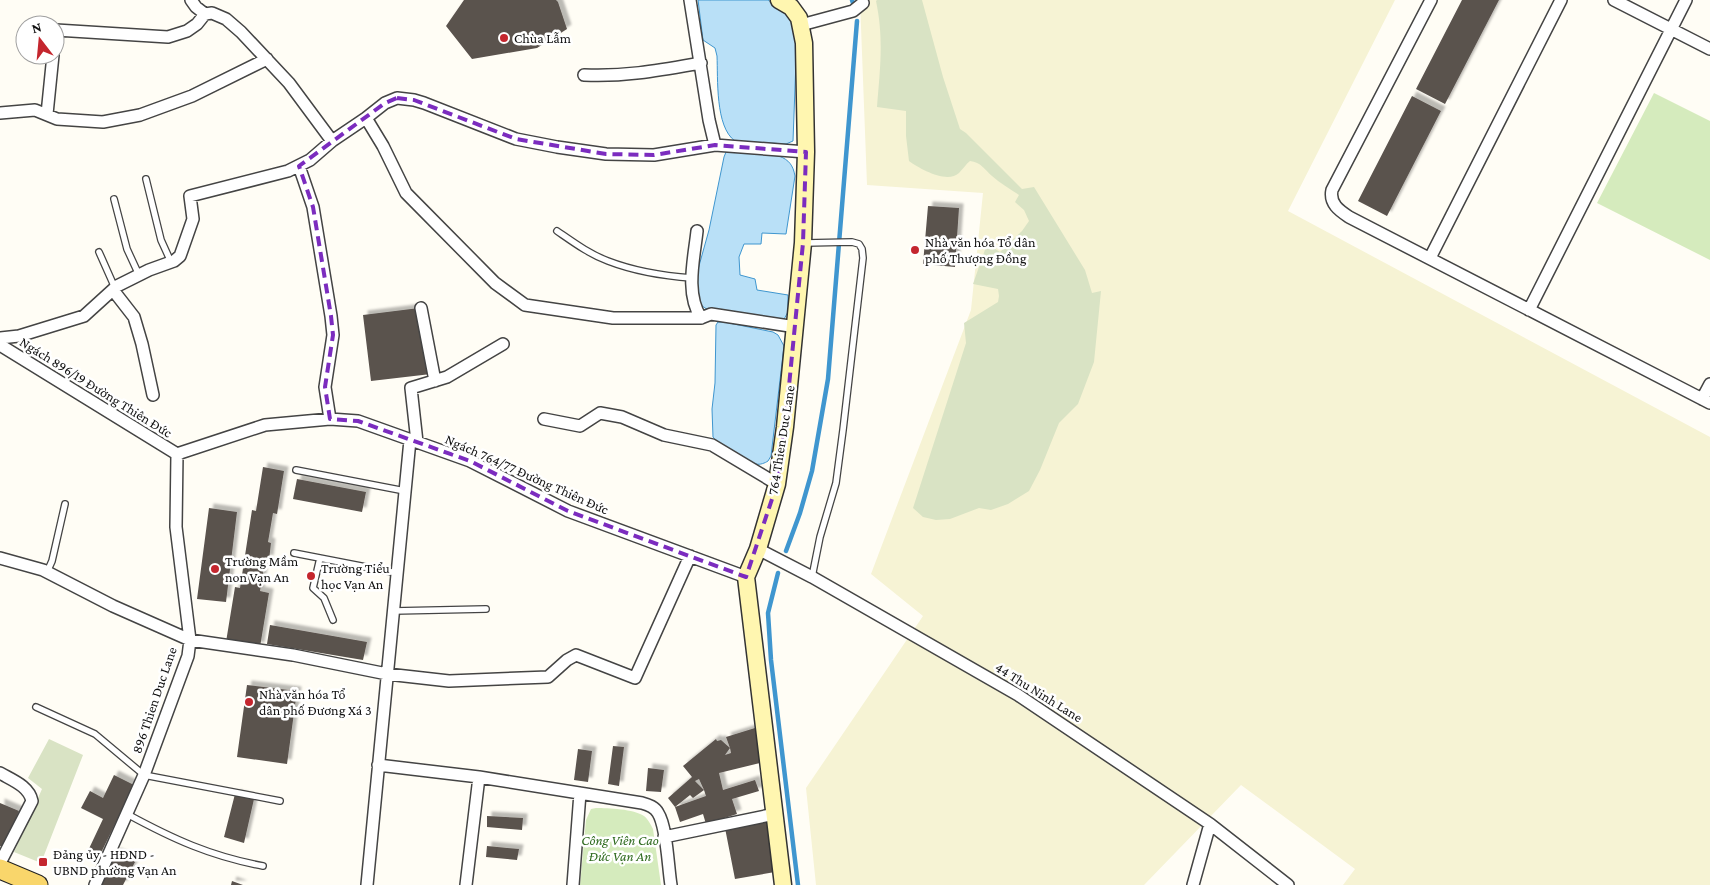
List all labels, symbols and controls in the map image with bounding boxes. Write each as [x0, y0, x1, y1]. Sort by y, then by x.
north arrow [15, 15, 65, 65]
text: N [30, 18, 44, 37]
place label: Chùa Lẫm [514, 30, 571, 46]
marker: Chùa Lẫm [498, 32, 510, 44]
place label: Nhà văn hóa Tổ dân phố Thượng Đồng [925, 234, 1036, 266]
marker: Nhà văn hóa Tổ dân phố Thượng Đồng [909, 244, 921, 256]
street label: Ngách 896/19 Đường Thiên Đức [17, 333, 175, 441]
street label: 764 Thien Duc Lane [764, 384, 798, 496]
street label: Ngách 764/77 Đường Thiên Đức [443, 431, 611, 517]
place label: Trường Mầm non Vạn An [225, 553, 298, 585]
place label: Trường Tiểu học Vạn An [321, 560, 390, 592]
marker: Trường Mầm non Vạn An [209, 563, 221, 575]
marker: Trường Tiểu học Vạn An [305, 570, 317, 582]
street label: 896 Thien Duc Lane [128, 645, 180, 755]
street label: 44 Thu Ninh Lane [992, 659, 1086, 725]
place label: Nhà văn hóa Tổ dân phố Đương Xá 3 [259, 686, 372, 718]
marker: Nhà văn hóa Tổ dân phố Đương Xá 3 [243, 696, 255, 708]
park label: Công Viên Cao Đức Vạn An [581, 832, 659, 864]
place label: Đảng ủy - HĐND - UBND phường Vạn An [53, 846, 177, 878]
marker: Đảng ủy - HĐND - UBND phường Vạn An [37, 856, 49, 868]

